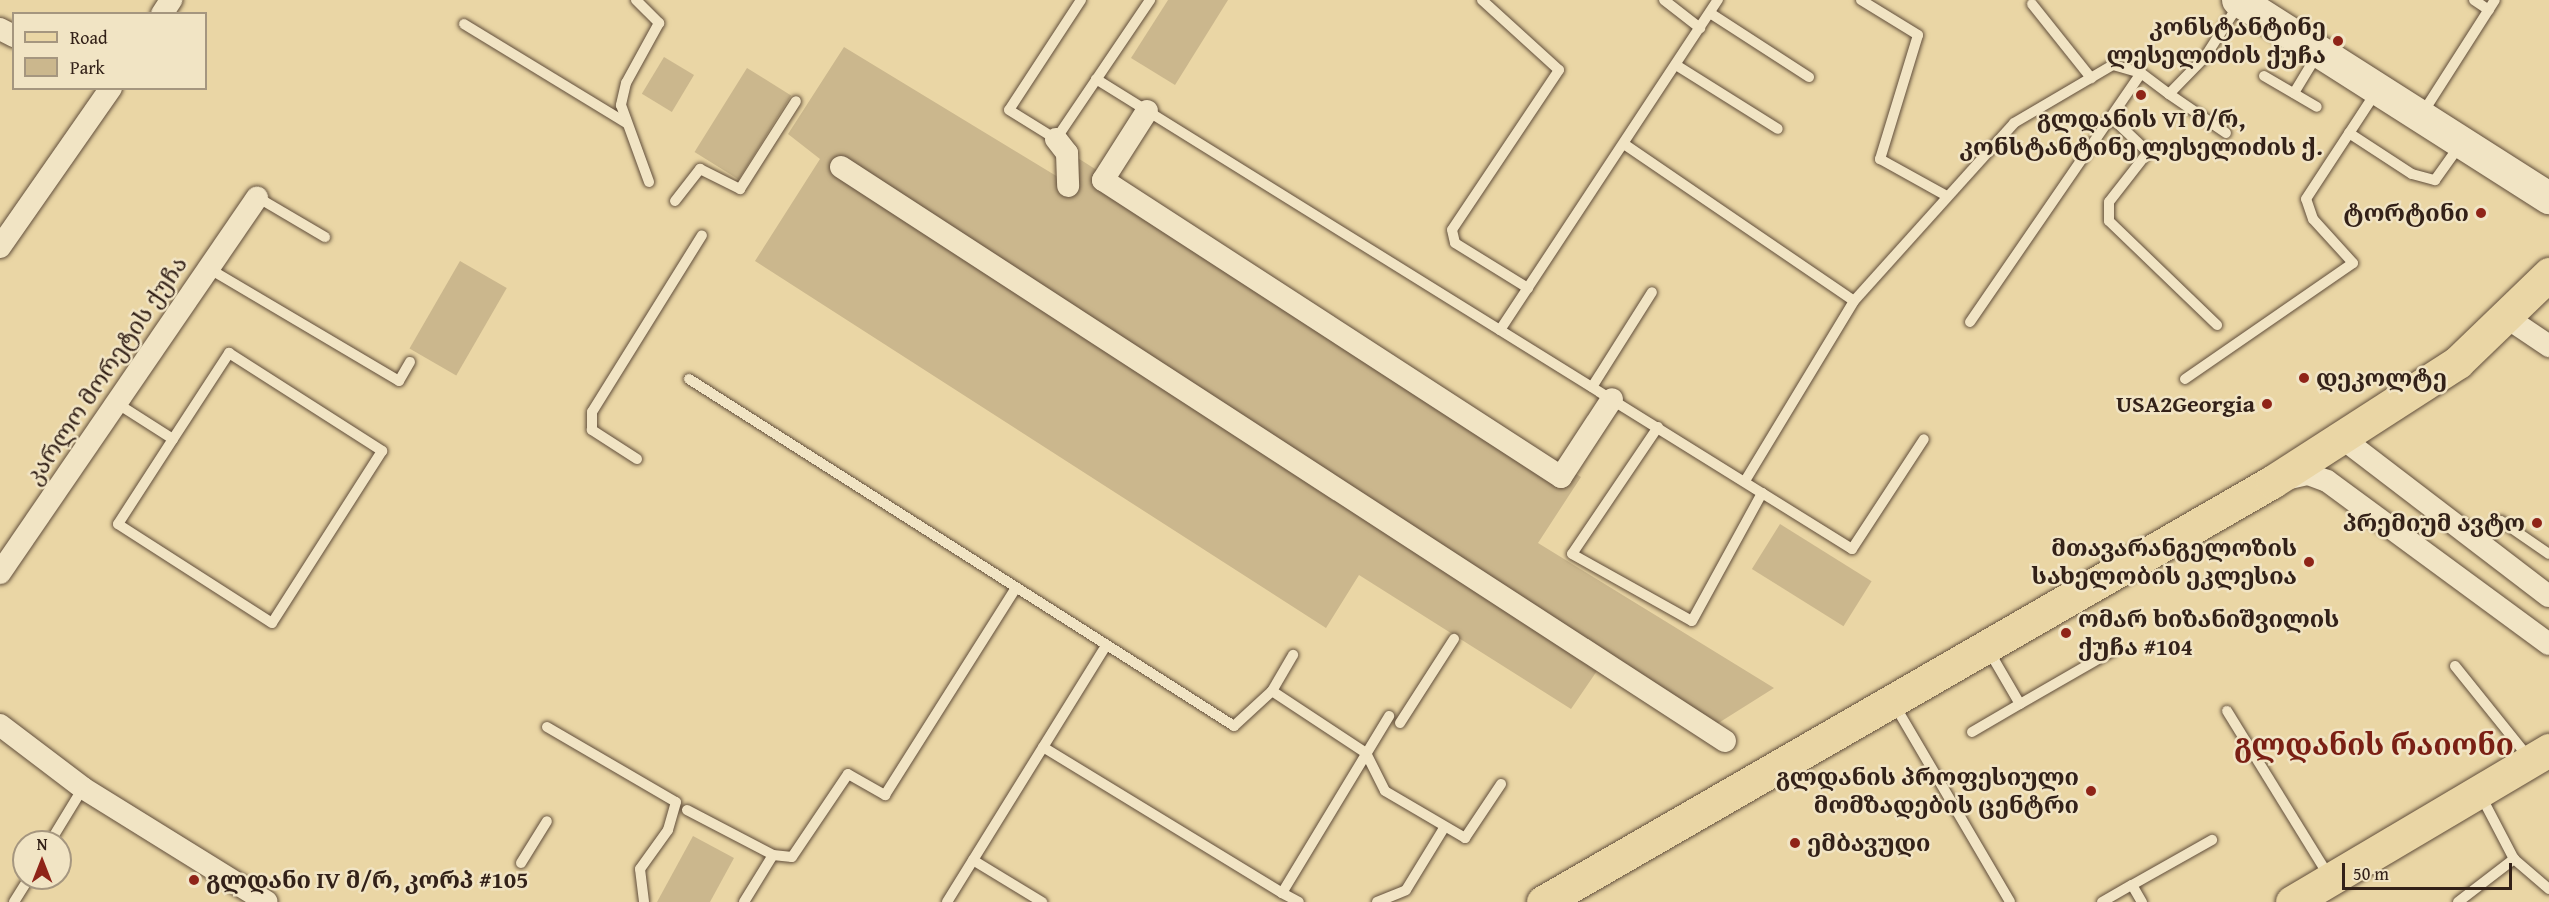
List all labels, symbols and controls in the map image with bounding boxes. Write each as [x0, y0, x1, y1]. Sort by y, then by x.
legend [12, 12, 207, 90]
place label: კონსტანტინე ლესელიძის ქუჩა [2107, 13, 2326, 69]
text: Road [70, 24, 108, 51]
marker: კონსტანტინე ლესელიძის ქუჩა [2331, 34, 2345, 48]
text: Park [70, 54, 105, 81]
marker: გლდანის VI მ/რ, კონსტანტინე ლესელიძის ქ. [2134, 88, 2148, 102]
place label: გლდანის VI მ/რ, კონსტანტინე ლესელიძის ქ. [1959, 105, 2323, 161]
place label: ტორტინი [2343, 199, 2469, 227]
marker: ტორტინი [2474, 206, 2488, 220]
street label: კარლო მორეტის ქუჩა [19, 250, 193, 490]
place label: დეკოლტე [2316, 364, 2447, 392]
marker: დეკოლტე [2297, 371, 2311, 385]
place label: USA2Georgia [2116, 390, 2255, 418]
marker: USA2Georgia [2260, 397, 2274, 411]
place label: პრემიუმ ავტო [2343, 509, 2525, 537]
marker: პრემიუმ ავტო [2530, 516, 2544, 530]
place label: მთავარანგელოზის სახელობის ეკლესია [2031, 534, 2297, 590]
marker: მთავარანგელოზის სახელობის ეკლესია [2302, 555, 2316, 569]
place label: ომარ ხიზანიშვილის ქუჩა #104 [2078, 605, 2339, 661]
marker: ომარ ხიზანიშვილის ქუჩა #104 [2059, 626, 2073, 640]
district label: გლდანის რაიონი [2234, 726, 2514, 762]
place label: გლდანის პროფესიული მომზადების ცენტრი [1776, 763, 2079, 819]
marker: გლდანის პროფესიული მომზადების ცენტრი [2084, 784, 2098, 798]
place label: ემბავუდი [1807, 829, 1931, 857]
north arrow [12, 830, 72, 890]
text: N [37, 832, 47, 856]
marker: ემბავუდი [1788, 836, 1802, 850]
scale bar [2345, 851, 2514, 889]
text: 50 m [2353, 860, 2389, 887]
place label: გლდანი IV მ/რ, კორპ #105 [206, 866, 529, 894]
marker: გლდანი IV მ/რ, კორპ #105 [187, 873, 201, 887]

